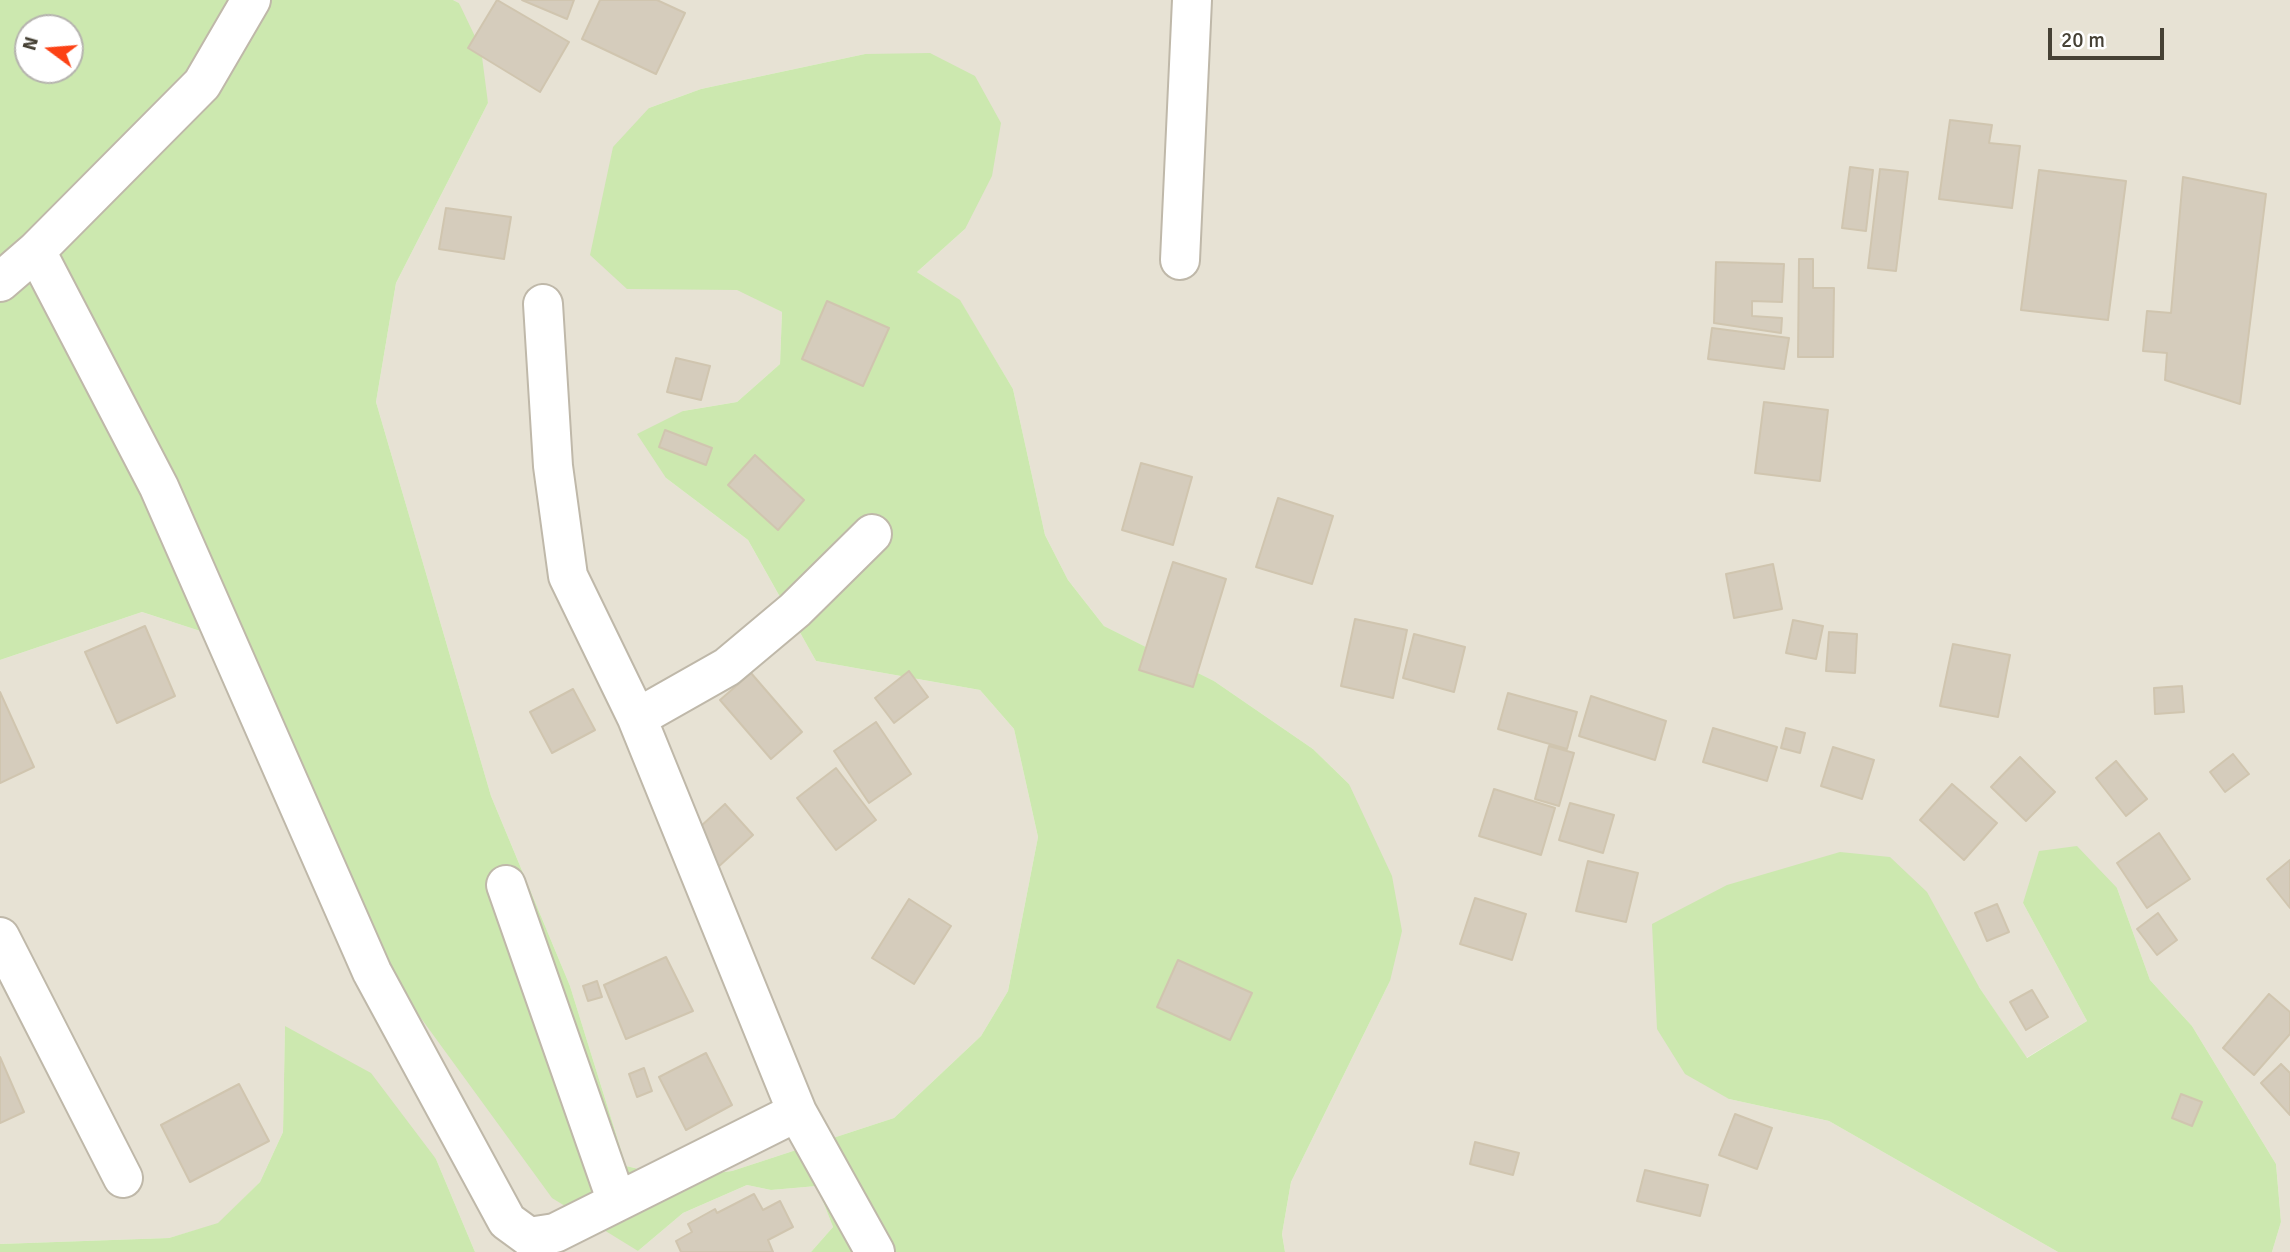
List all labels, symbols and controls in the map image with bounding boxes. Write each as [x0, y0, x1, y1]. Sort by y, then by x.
north arrow [14, 14, 84, 84]
scale bar [2052, 14, 2168, 58]
text: 20 m [2061, 27, 2105, 53]
text: N [17, 34, 44, 53]

